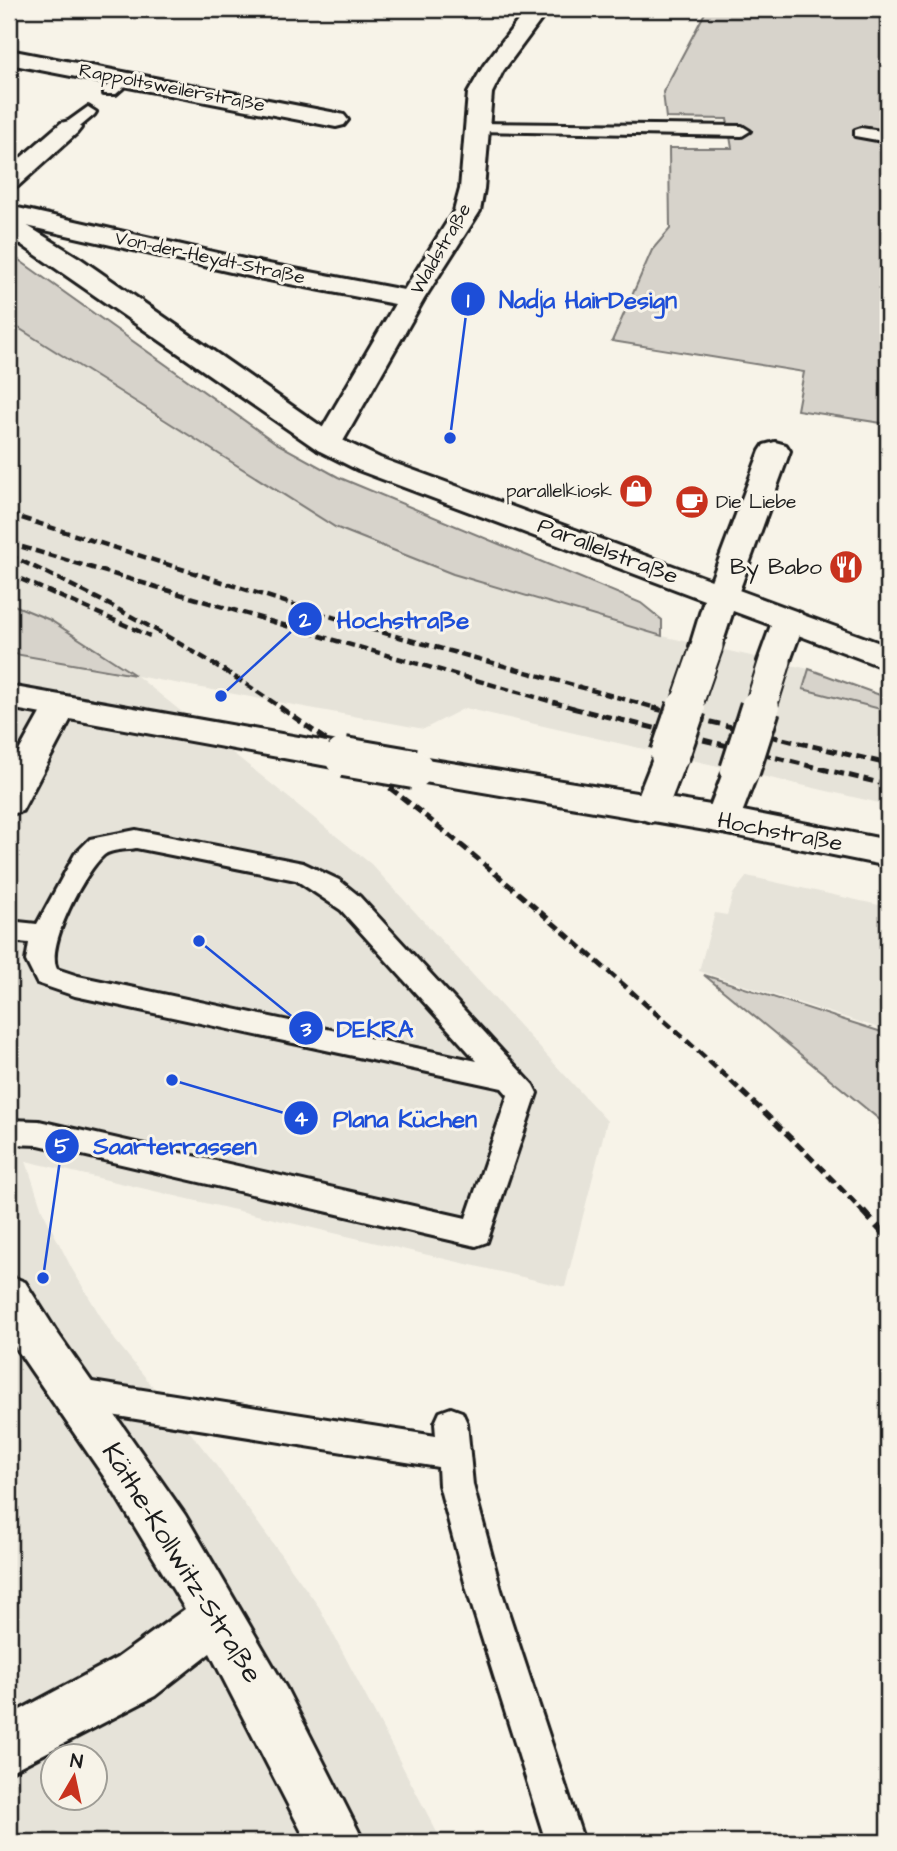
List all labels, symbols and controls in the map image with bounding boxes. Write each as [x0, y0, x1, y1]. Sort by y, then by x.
street label: Rappoltsweilerstraße [77, 57, 267, 119]
street label: Waldstraße [404, 198, 478, 300]
street label: Von-der-Heydt-Straße [112, 225, 308, 292]
callout: Nadja HairDesign [450, 277, 691, 322]
text: Nadja HairDesign [499, 284, 677, 319]
text: 1 [467, 286, 470, 315]
shop icon: parallelkiosk [617, 472, 655, 510]
place label: parallelkiosk [506, 478, 612, 505]
cafe icon: Die Liebe [673, 483, 711, 521]
place label: Die Liebe [716, 489, 796, 516]
street label: Parallelstraße [533, 510, 683, 592]
restaurant icon: By Babo [827, 548, 865, 586]
place label: By Babo [730, 551, 822, 584]
callout: Hochstraße [288, 597, 483, 642]
text: Hochstraße [337, 604, 469, 638]
text: 2 [298, 606, 312, 635]
street label: Hochstraße [715, 804, 845, 860]
callout: DEKRA [288, 1006, 428, 1051]
text: DEKRA [337, 1013, 414, 1047]
text: 3 [300, 1015, 312, 1044]
callout: Plana Küchen [284, 1096, 491, 1141]
text: Plana Küchen [333, 1103, 477, 1137]
text: 4 [294, 1105, 309, 1134]
callout: Saarterrassen [45, 1123, 271, 1168]
text: Saarterrassen [92, 1130, 257, 1164]
text: 5 [55, 1132, 71, 1161]
street label: Käthe-Kollwitz-Straße [92, 1435, 272, 1691]
north arrow [38, 1742, 108, 1812]
text: N [68, 1747, 85, 1776]

